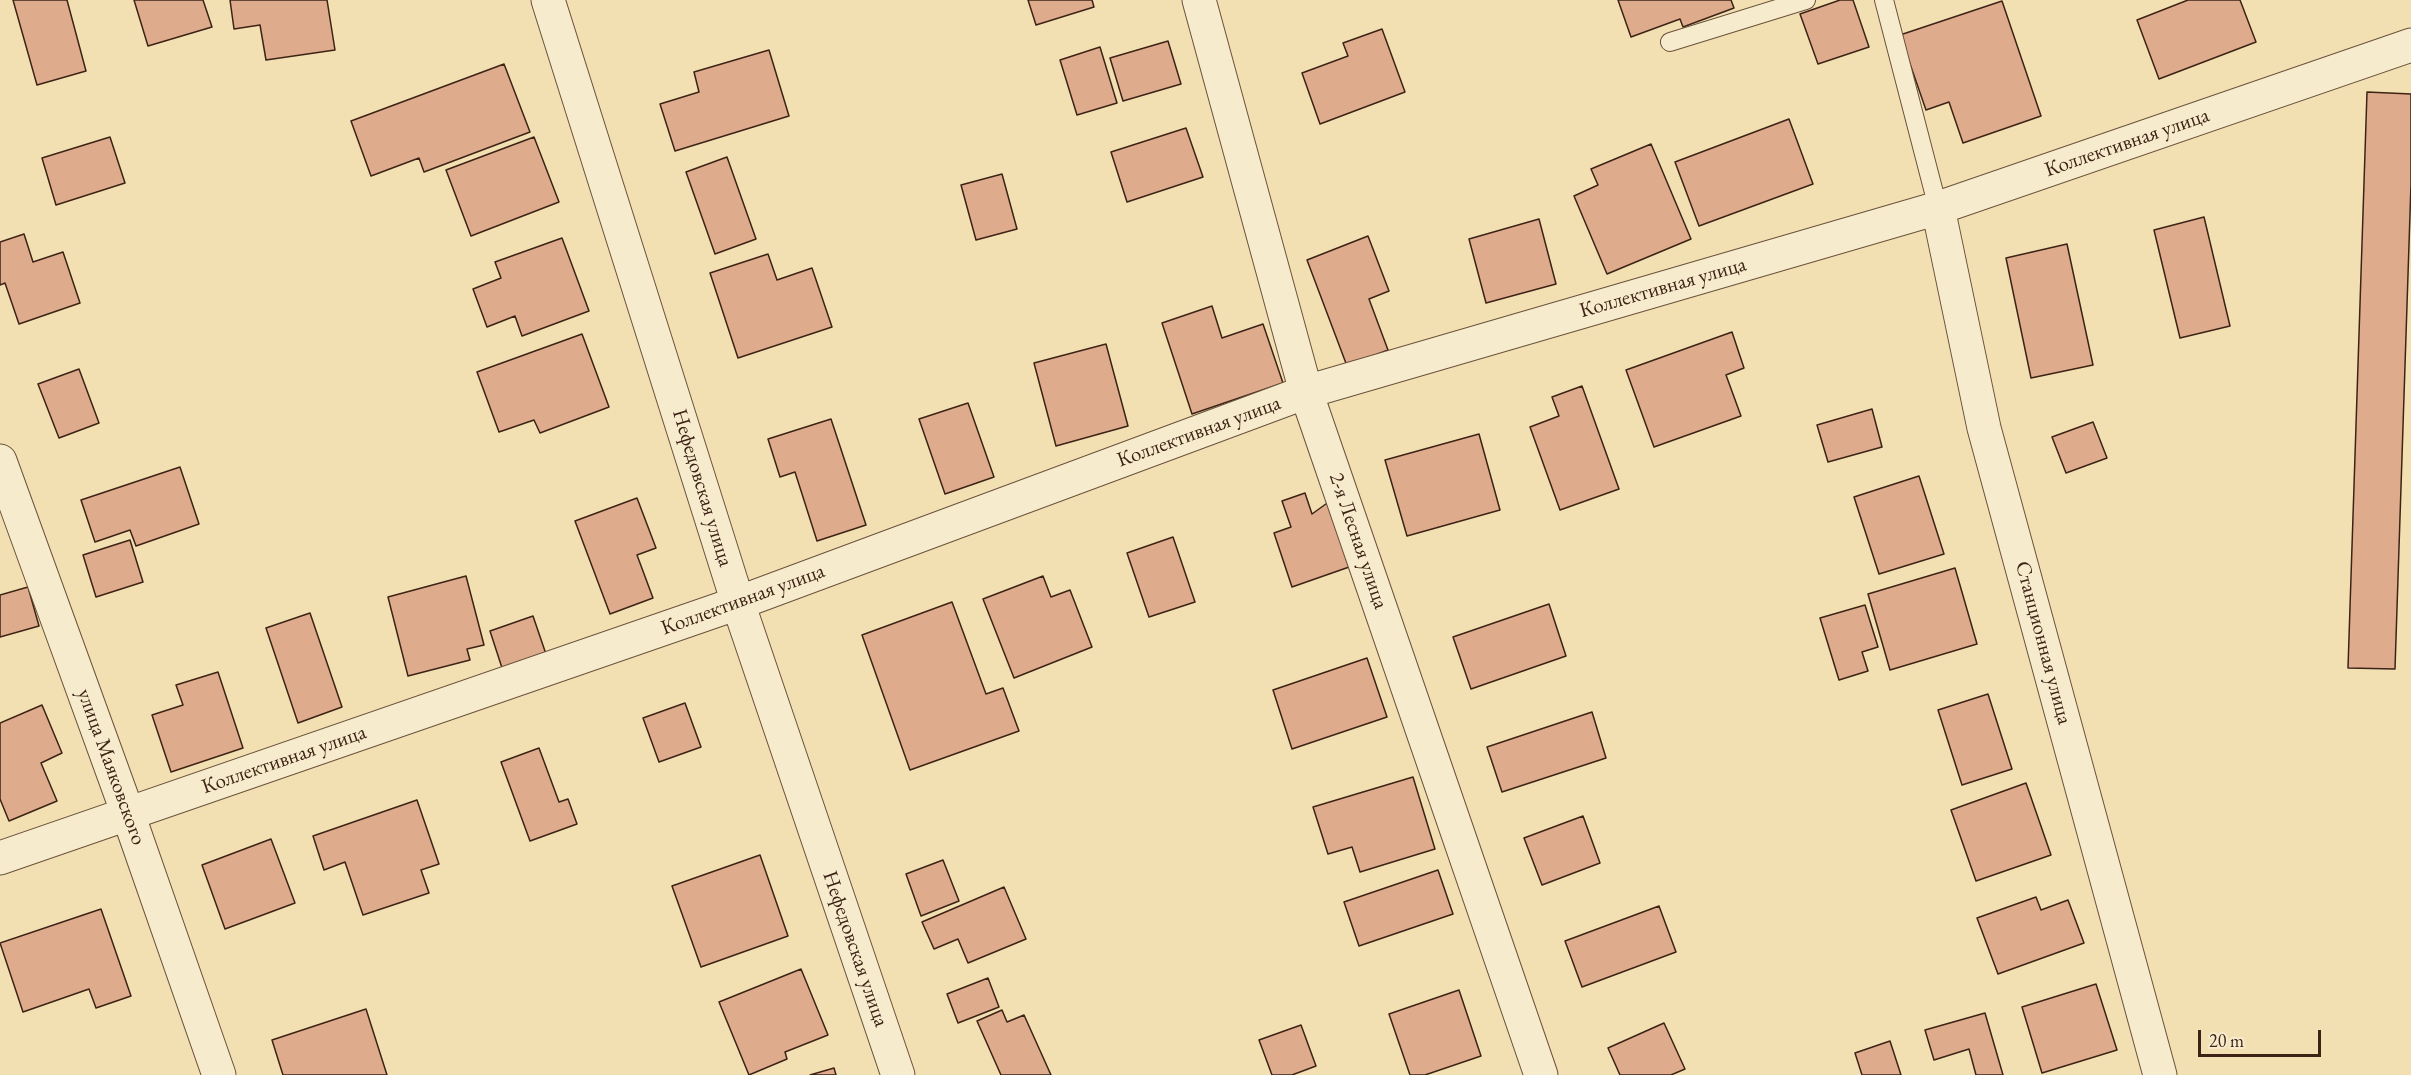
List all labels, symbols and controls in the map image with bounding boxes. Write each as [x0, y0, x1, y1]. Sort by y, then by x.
street label: Коллективная улица [2041, 103, 2213, 183]
street label: Коллективная улица [1577, 252, 1749, 324]
street label: Коллективная улица [1114, 391, 1284, 473]
street label: Нефедовская улица [666, 406, 738, 570]
street label: 2-я Лесная улица [1323, 470, 1393, 612]
street label: Коллективная улица [658, 559, 828, 641]
street label: Станционная улица [2009, 559, 2077, 727]
street label: улица Маяковского [71, 685, 151, 849]
street label: Коллективная улица [198, 720, 370, 800]
street label: Нефедовская улица [817, 868, 893, 1030]
scale bar [2201, 1018, 2324, 1056]
text: 20 m [2209, 1029, 2244, 1052]

